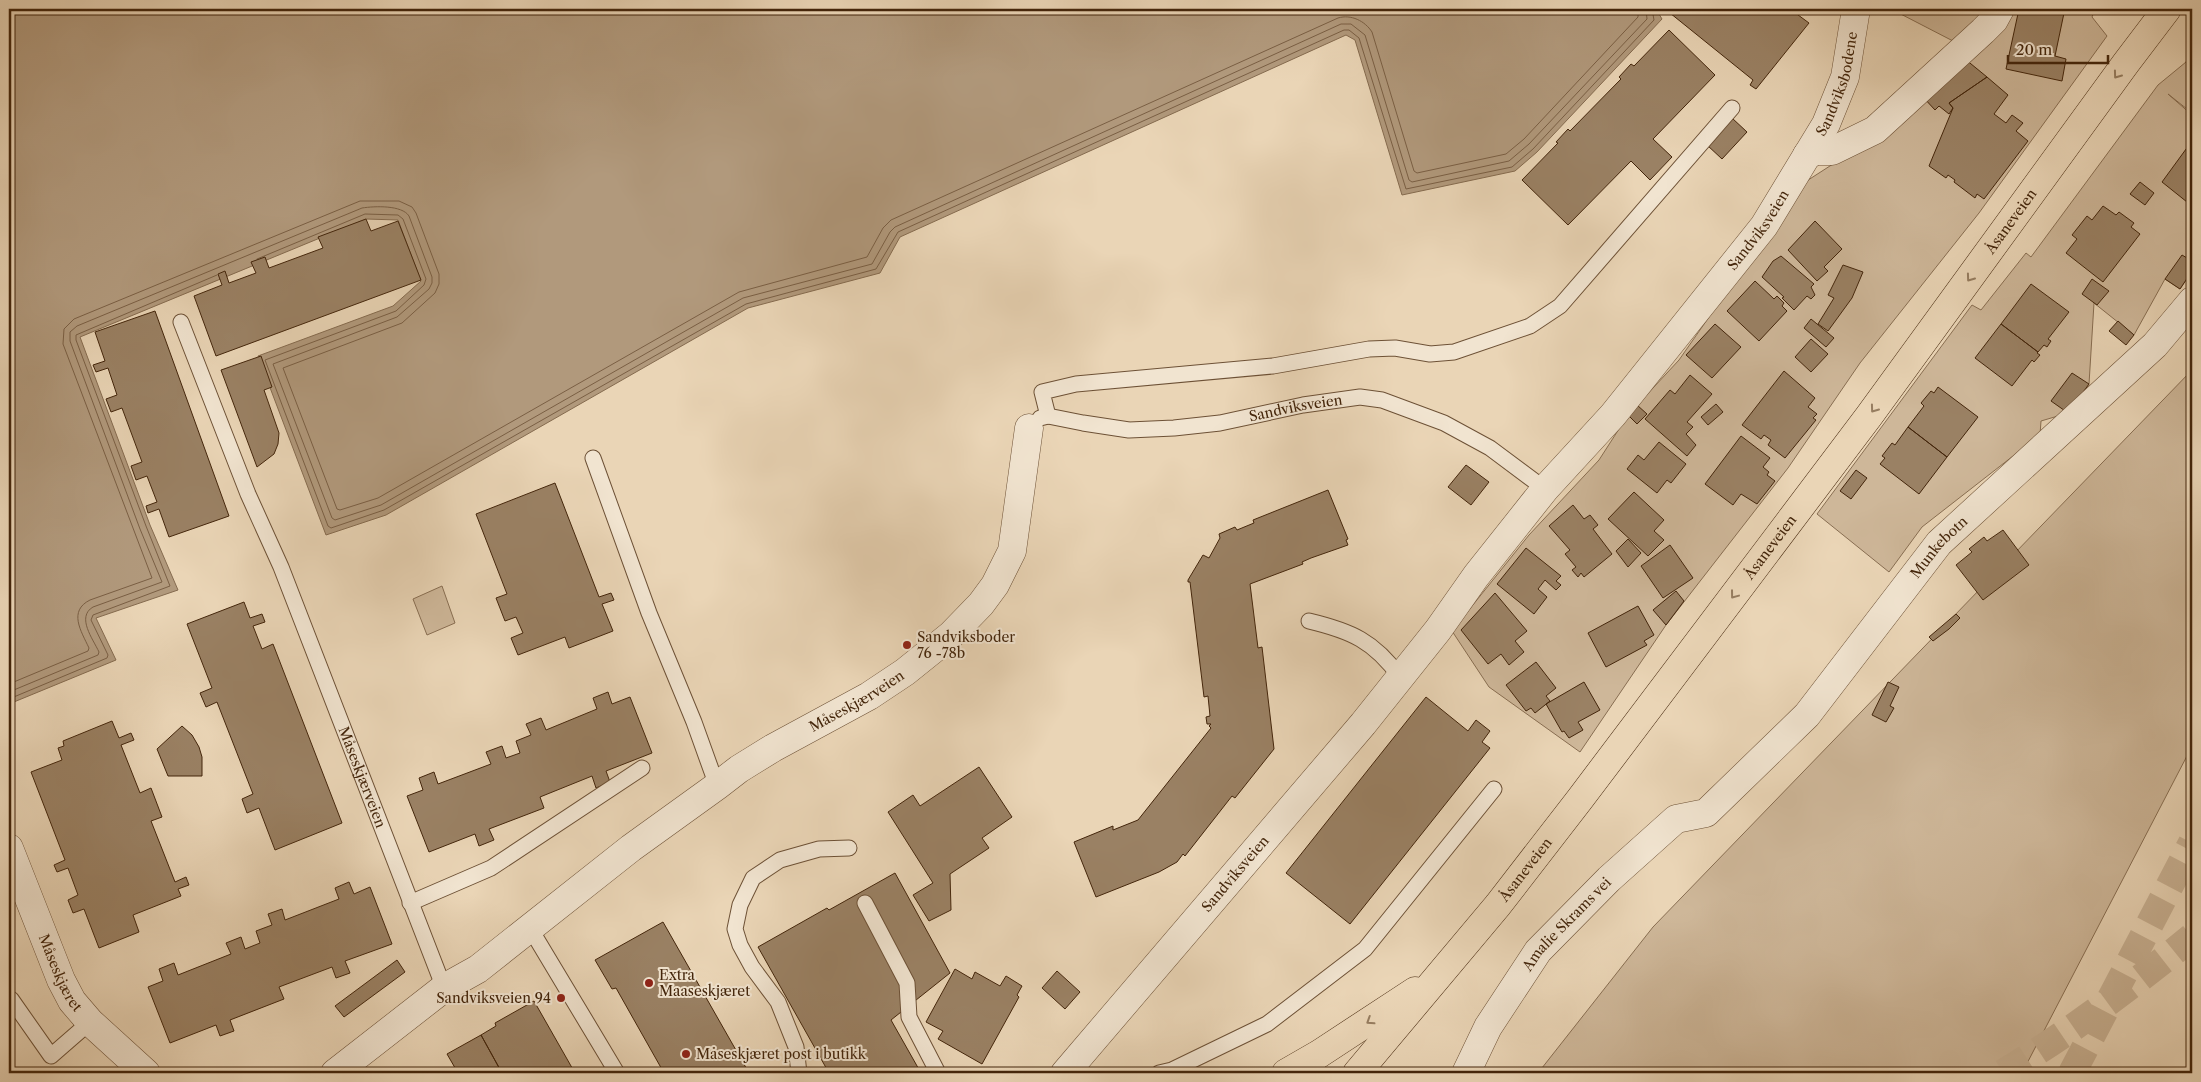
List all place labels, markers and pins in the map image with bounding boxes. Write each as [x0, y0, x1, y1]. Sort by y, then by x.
place label: Sandviksboder 76 -78b [917, 628, 1015, 662]
marker: Sandviksboder 76 -78b [901, 639, 913, 651]
place label: Extra Maaseskjæret [659, 966, 750, 1000]
marker: Extra Maaseskjæret [643, 977, 655, 989]
place label: Sandviksveien 94 [436, 989, 551, 1007]
marker: Sandviksveien 94 [555, 992, 567, 1004]
place label: Måseskjæret post i butikk [696, 1045, 867, 1063]
marker: Måseskjæret post i butikk [680, 1048, 692, 1060]

